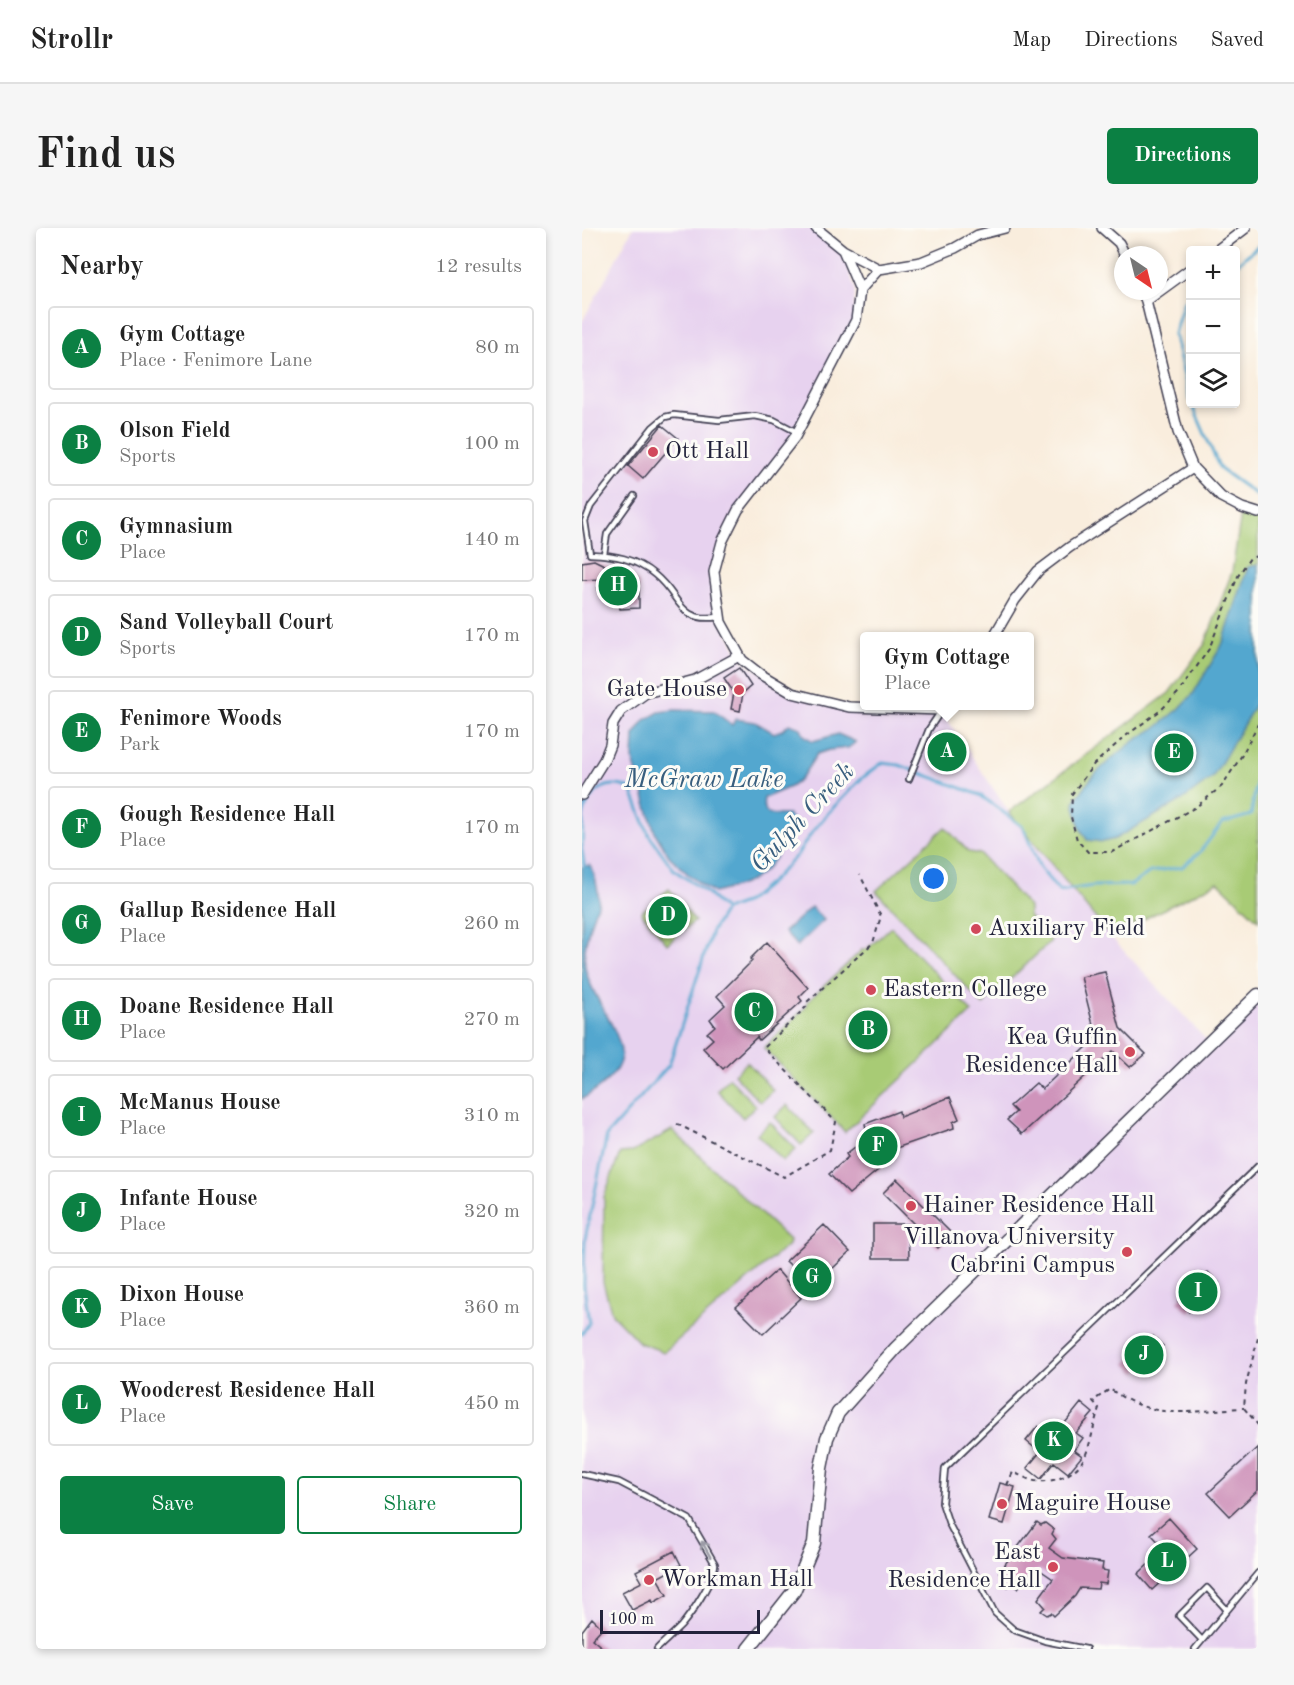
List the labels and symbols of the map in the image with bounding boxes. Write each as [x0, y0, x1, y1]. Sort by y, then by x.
north arrow [1114, 246, 1168, 300]
place label: Ott Hall [665, 440, 749, 464]
marker: Ott Hall [646, 445, 660, 459]
pin: H [598, 564, 638, 608]
place label: Gate House [607, 678, 727, 702]
marker: Gate House [732, 683, 746, 697]
pin: A [928, 730, 967, 774]
pin: E [1154, 730, 1194, 776]
water label: Gulph Creek [746, 758, 860, 878]
water label: McGraw Lake [623, 767, 784, 793]
your location [919, 864, 948, 893]
pin: D [648, 894, 688, 938]
place label: Auxiliary Field [988, 917, 1145, 941]
marker: Auxiliary Field [969, 922, 983, 936]
place label: Eastern College [883, 978, 1047, 1002]
marker: Eastern College [864, 983, 878, 997]
pin: C [734, 990, 774, 1034]
pin: B [848, 1008, 888, 1052]
place label: Kea Guffin Residence Hall [964, 1026, 1118, 1078]
marker: Kea Guffin Residence Hall [1123, 1045, 1137, 1059]
pin: F [858, 1124, 898, 1168]
place label: Hainer Residence Hall [923, 1194, 1154, 1218]
marker: Hainer Residence Hall [904, 1199, 918, 1213]
place label: Villanova University Cabrini Campus [903, 1226, 1115, 1278]
marker: Villanova University Cabrini Campus [1120, 1245, 1134, 1259]
pin: G [792, 1256, 832, 1300]
pin: I [1178, 1270, 1218, 1314]
pin: J [1124, 1332, 1164, 1378]
pin: K [1034, 1418, 1074, 1464]
place label: Maguire House [1014, 1492, 1171, 1516]
marker: Maguire House [995, 1497, 1009, 1511]
pin: L [1148, 1540, 1186, 1584]
one-way arrow [700, 1541, 712, 1558]
place label: East Residence Hall [887, 1541, 1041, 1593]
marker: East Residence Hall [1046, 1560, 1060, 1574]
place label: Workman Hall [661, 1568, 813, 1592]
marker: Workman Hall [642, 1573, 656, 1587]
scale bar [600, 1607, 760, 1634]

